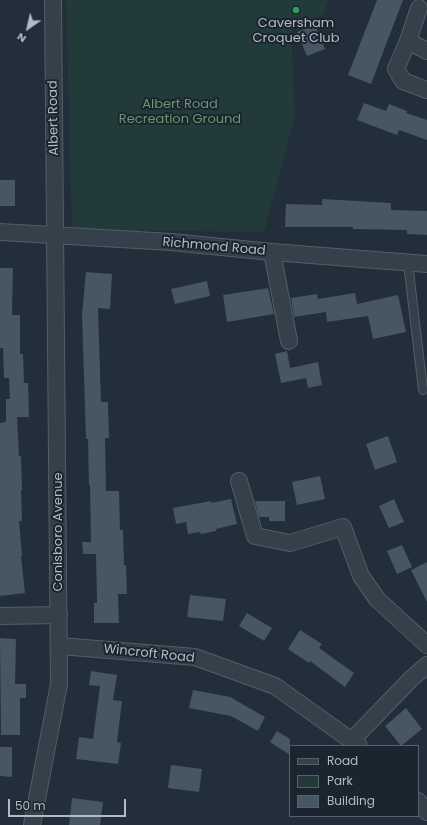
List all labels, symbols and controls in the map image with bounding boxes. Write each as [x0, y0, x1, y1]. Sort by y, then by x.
marker: Caversham Croquet Club [291, 5, 301, 15]
north arrow [8, 8, 48, 48]
place label: Caversham Croquet Club [253, 16, 339, 47]
text: N [13, 29, 29, 47]
street label: Albert Road [46, 80, 62, 156]
park label: Albert Road Recreation Ground [119, 97, 241, 128]
street label: Richmond Road [162, 235, 266, 259]
street label: Conisboro Avenue [51, 472, 67, 592]
street label: Wincroft Road [103, 641, 195, 667]
legend [289, 745, 419, 817]
text: Road [327, 752, 358, 769]
text: Park [327, 772, 353, 789]
scale bar [10, 791, 128, 817]
text: Building [327, 792, 375, 809]
text: 50 m [15, 797, 46, 814]

